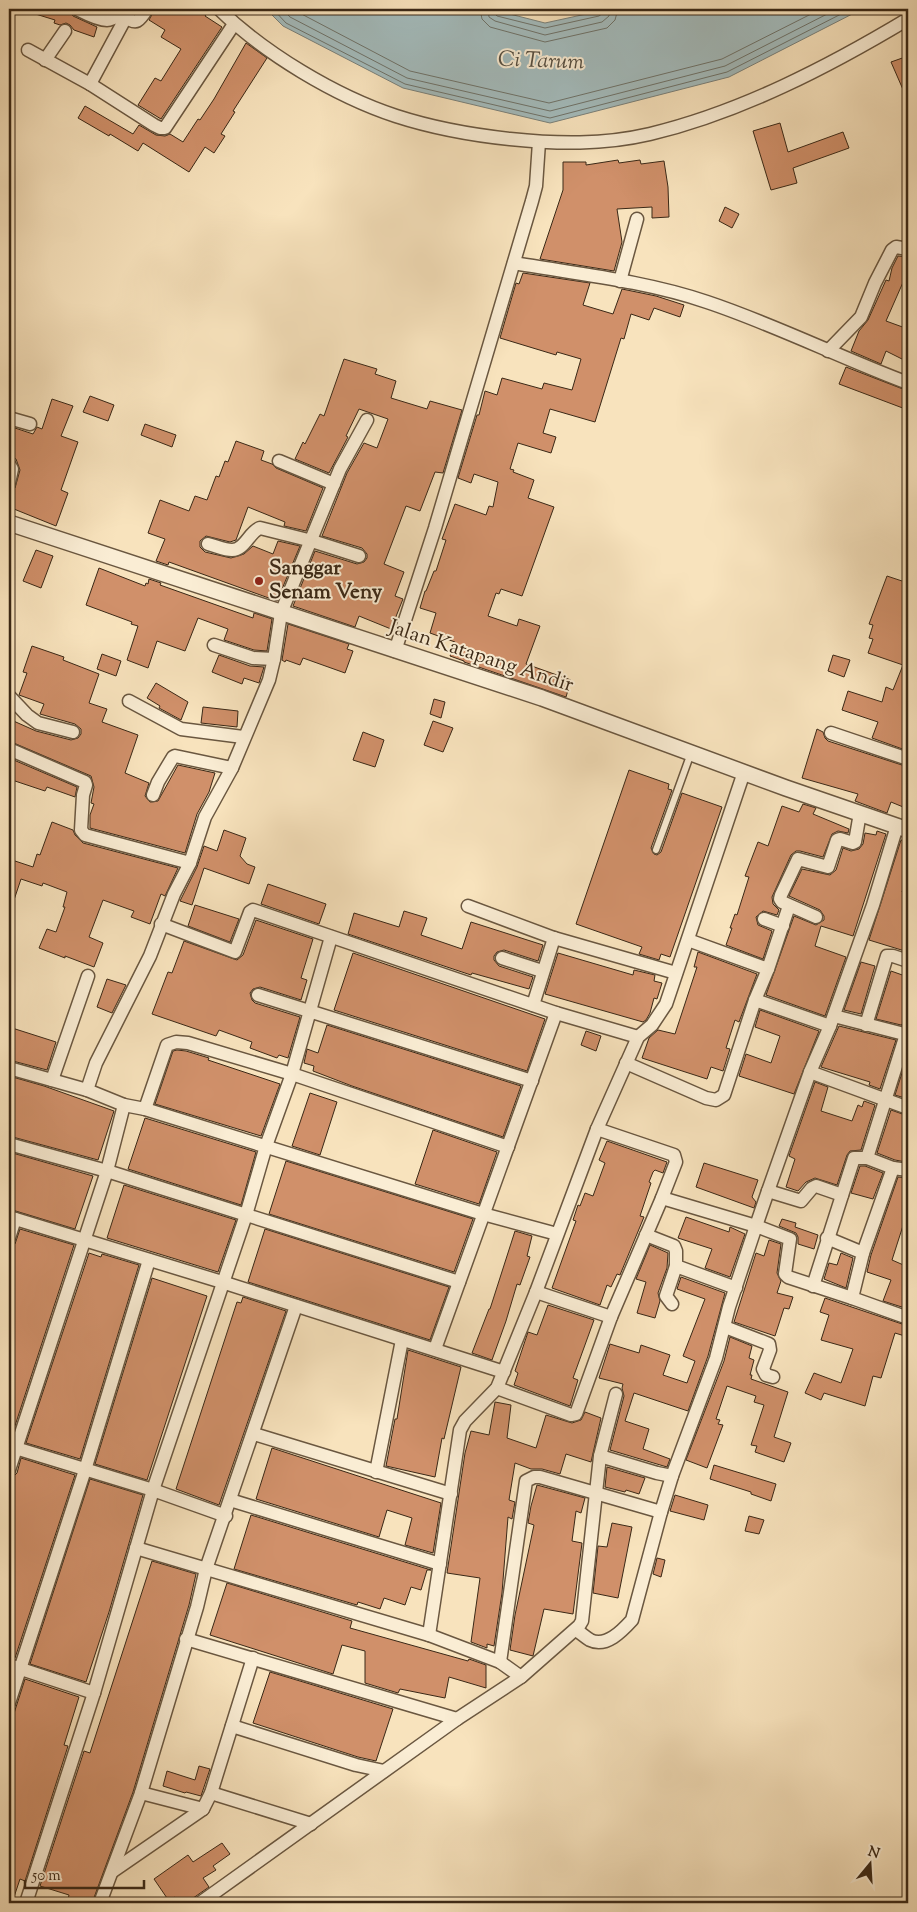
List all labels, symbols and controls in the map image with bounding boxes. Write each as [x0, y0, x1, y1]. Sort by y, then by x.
water label: Ci Tarum [497, 45, 585, 80]
place label: Sanggar Senam Veny [269, 554, 383, 608]
marker: Sanggar Senam Veny [253, 575, 265, 587]
street label: Jalan Katapang Andir [384, 613, 577, 701]
north arrow [844, 1840, 894, 1890]
text: N [865, 1842, 882, 1865]
scale bar [25, 1857, 144, 1889]
text: 50 m [31, 1866, 61, 1887]

